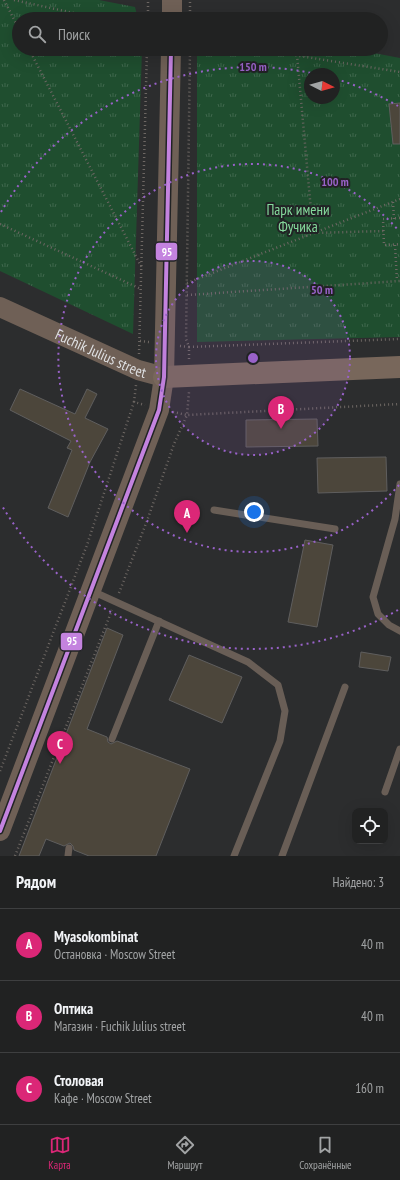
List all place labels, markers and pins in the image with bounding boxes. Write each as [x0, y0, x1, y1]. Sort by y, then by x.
centre of rings [246, 351, 260, 365]
pin: B [268, 396, 294, 429]
pin: A [174, 500, 200, 533]
pin: C [47, 731, 73, 764]

